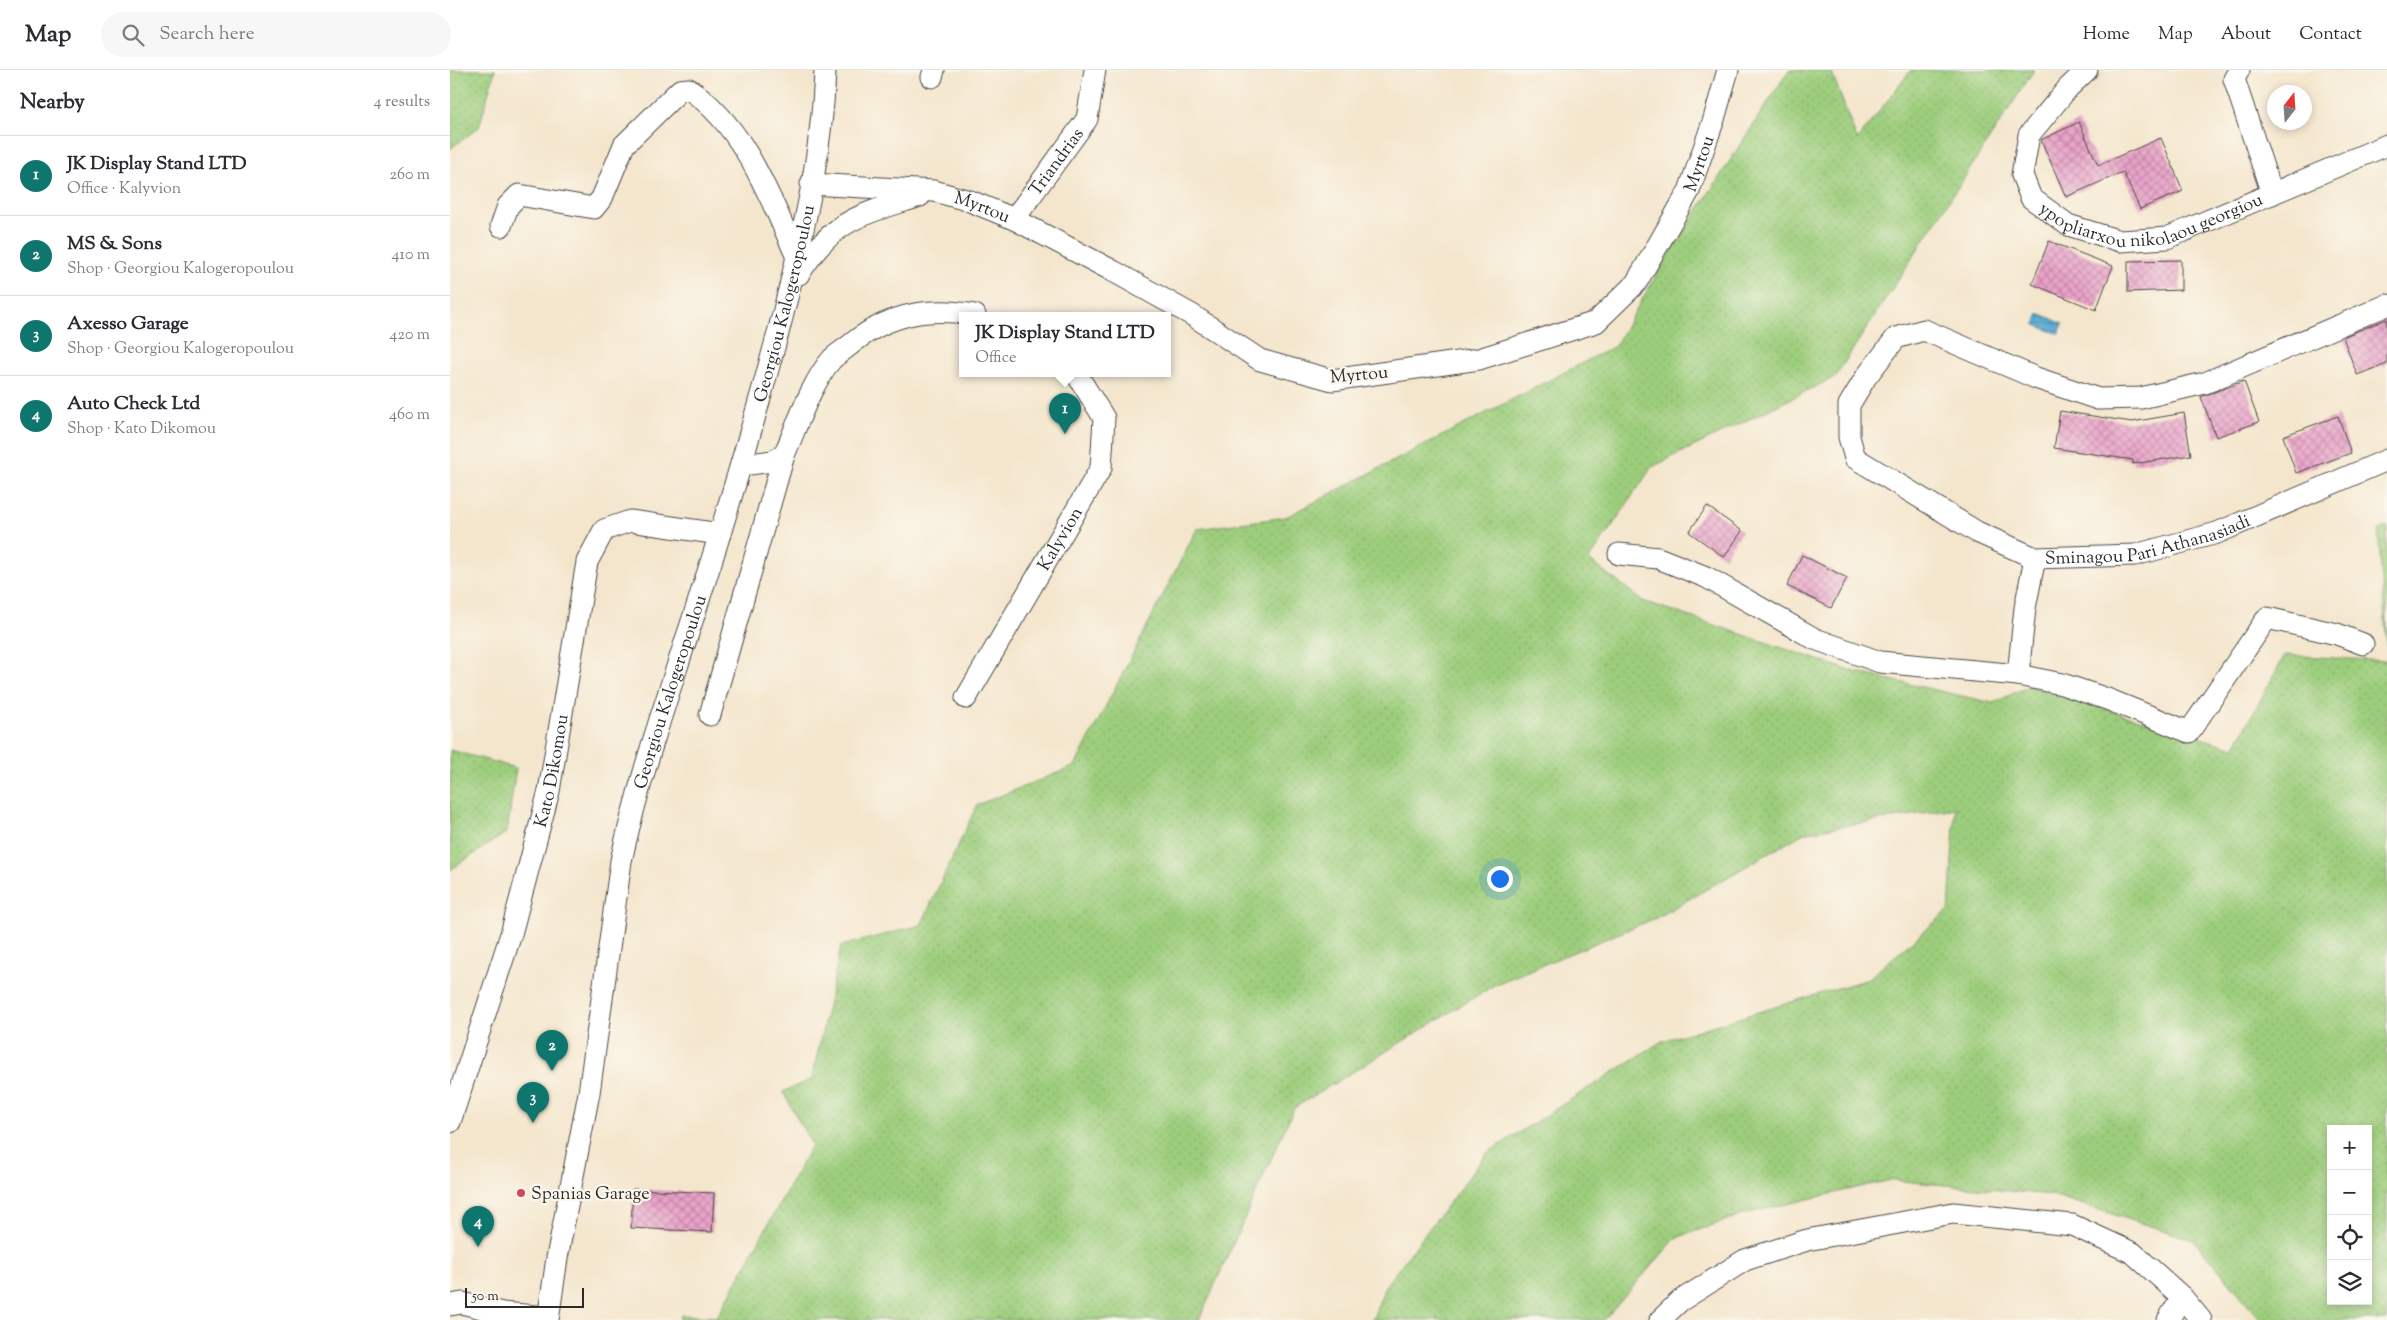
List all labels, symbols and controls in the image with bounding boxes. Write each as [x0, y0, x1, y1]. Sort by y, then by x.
search box [101, 12, 451, 57]
text: Map [25, 18, 71, 52]
icon: search [119, 21, 147, 49]
text: Search here [159, 21, 255, 48]
text: Home [2083, 22, 2130, 48]
text: Map [2158, 22, 2193, 48]
text: About [2221, 22, 2271, 48]
text: Contact [2299, 22, 2362, 48]
north arrow [2267, 85, 2312, 130]
text: Nearby [20, 88, 85, 118]
text: 4 results [374, 91, 430, 114]
street label: Triandrias [1024, 123, 1091, 202]
street label: Myrtou [1679, 132, 1722, 196]
text: JK Display Stand LTD [67, 151, 247, 178]
text: 1 [33, 164, 39, 187]
text: 260 m [389, 164, 430, 187]
text: Office · Kalyvion [67, 178, 181, 201]
street label: ypopliarxou nikolaou georgiou [2034, 185, 2272, 211]
street label: Myrtou [951, 186, 1014, 231]
text: ypopliarxou nikolaou georgiou [2033, 188, 2267, 256]
street label: Georgiou Kalogeropoulou [748, 203, 823, 406]
text: MS & Sons [67, 231, 162, 258]
text: 2 [32, 244, 40, 267]
text: 410 m [392, 244, 430, 267]
text: Shop · Georgiou Kalogeropoulou [67, 258, 294, 281]
text: Axesso Garage [67, 311, 189, 338]
popup [959, 312, 1171, 377]
text: JK Display Stand LTD [975, 320, 1155, 347]
text: 3 [33, 324, 39, 347]
text: 420 m [389, 324, 430, 347]
text: Shop · Georgiou Kalogeropoulou [67, 338, 294, 361]
text: Office [975, 347, 1016, 370]
street label: Myrtou [1329, 360, 1389, 391]
text: Auto Check Ltd [67, 391, 200, 418]
pin: 1 [1049, 393, 1081, 434]
text: 4 [32, 404, 40, 427]
text: 460 m [389, 404, 430, 427]
text: Shop · Kato Dikomou [67, 418, 216, 441]
street label: Kalyvion [1032, 502, 1091, 576]
street label: Sminagou Pari Athanasiadi [2044, 509, 2255, 573]
street label: Georgiou Kalogeropoulou [629, 592, 715, 793]
street label: Kato Dikomou [529, 713, 577, 831]
your location [1487, 866, 1513, 892]
pin: 2 [536, 1030, 568, 1071]
pin: 3 [517, 1082, 549, 1123]
map controls [2327, 1125, 2372, 1305]
button: + [2327, 1125, 2372, 1170]
button: − [2327, 1170, 2372, 1215]
place label: Spanias Garage [531, 1182, 650, 1208]
marker: Spanias Garage [515, 1187, 527, 1199]
pin: 4 [462, 1206, 494, 1247]
button: locate [2327, 1215, 2372, 1260]
button: layers [2327, 1260, 2372, 1305]
scale bar [465, 1285, 584, 1308]
text: 50 m [472, 1287, 499, 1307]

